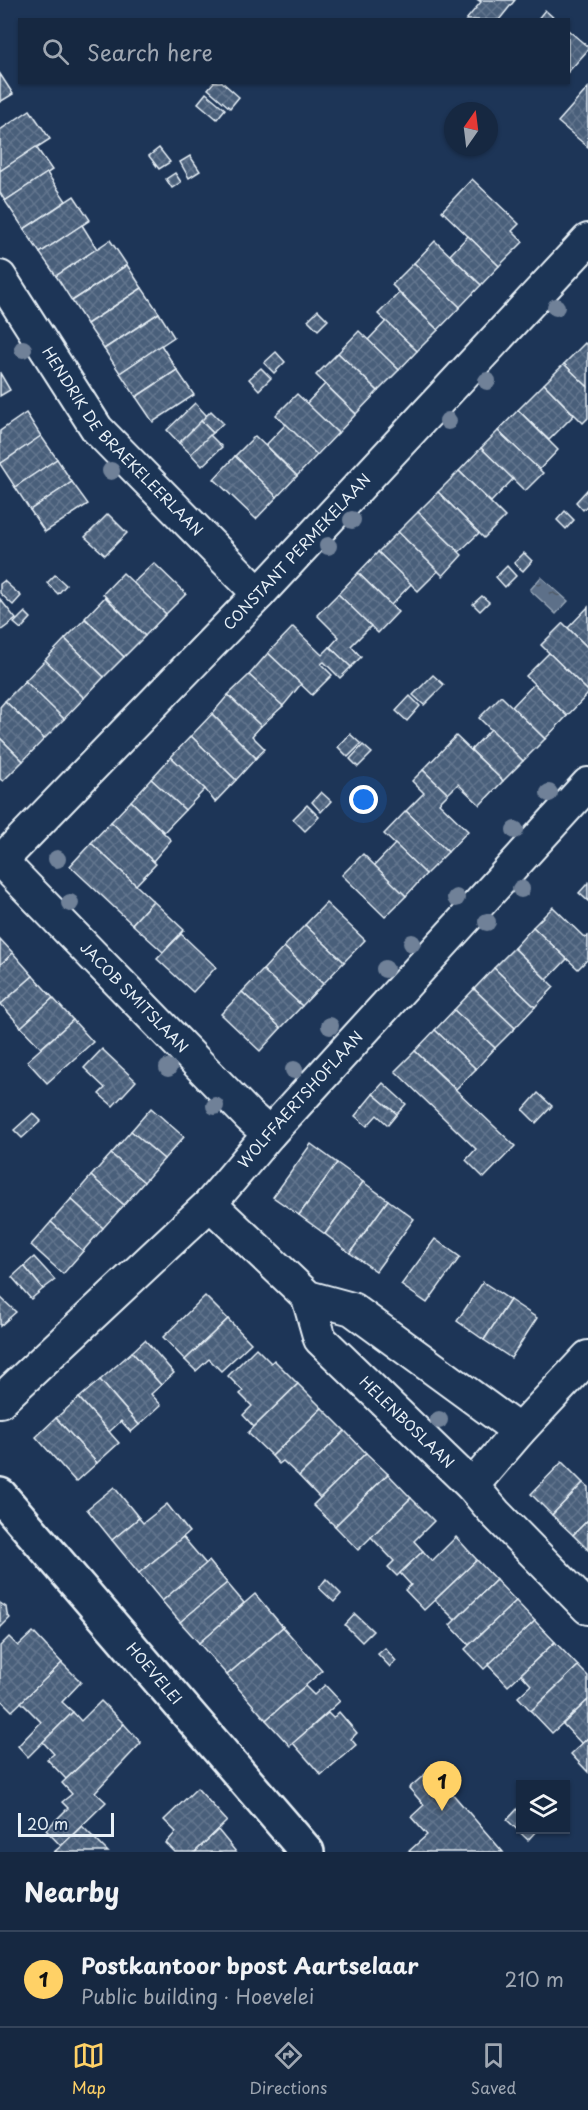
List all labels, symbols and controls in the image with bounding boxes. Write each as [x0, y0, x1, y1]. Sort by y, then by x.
search box [18, 18, 570, 84]
icon: search [39, 35, 72, 68]
text: Search here [87, 35, 213, 68]
north arrow [444, 102, 498, 156]
street label: HENDRIK DE BRAEKELEERLAAN [37, 342, 209, 541]
street label: CONSTANT PERMEKELAAN [217, 468, 375, 635]
your location [349, 785, 378, 814]
street label: JACOB SMITSLAAN [75, 936, 194, 1057]
street label: WOLFFAERTSHOFLAAN [232, 1025, 367, 1173]
street label: HELENBOSLAAN [355, 1370, 460, 1473]
street label: HOEVELEI [122, 1637, 188, 1709]
pin: 1 [422, 1762, 462, 1811]
map controls [516, 1780, 570, 1834]
button: layers [516, 1780, 570, 1834]
scale bar [18, 1810, 114, 1838]
text: 20 m [27, 1811, 68, 1835]
text: Nearby [24, 1872, 119, 1911]
text: Postkantoor bpost Aartselaar [81, 1948, 419, 1981]
text: 1 [39, 1964, 48, 1994]
text: 210 m [505, 1964, 564, 1994]
text: Public building · Hoevelei [81, 1981, 314, 2011]
tab: Map [72, 2039, 106, 2099]
tab: Directions [249, 2039, 327, 2099]
tab: Saved [471, 2039, 516, 2099]

